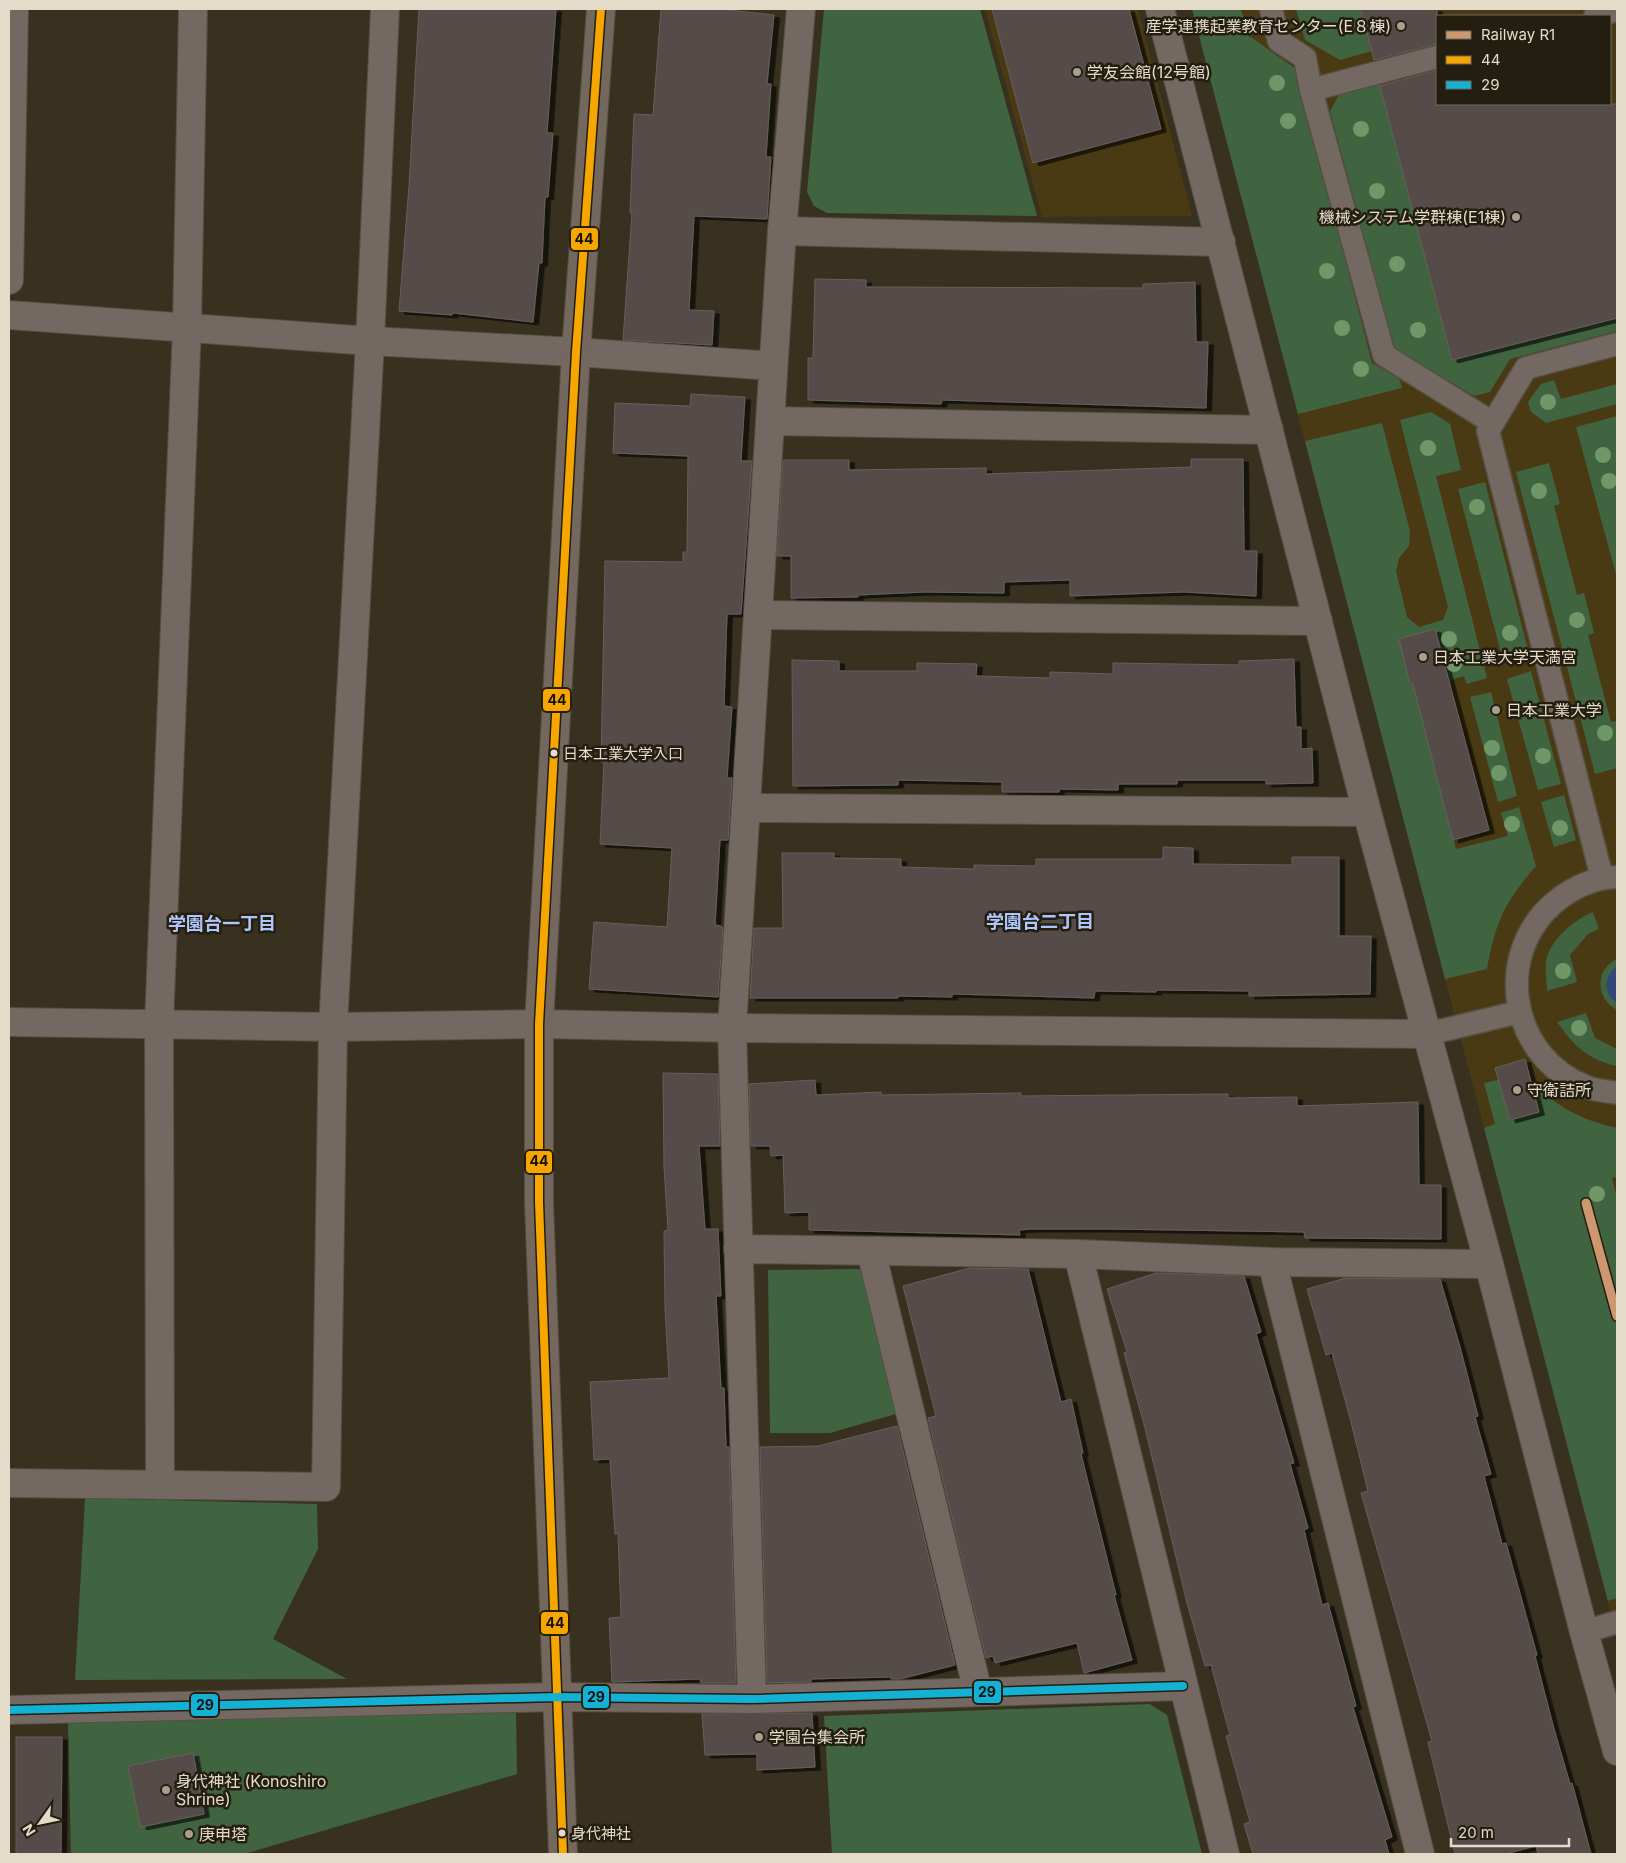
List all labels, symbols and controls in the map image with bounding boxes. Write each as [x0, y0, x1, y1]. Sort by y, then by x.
legend [1436, 15, 1611, 105]
place label: 産学連携起業教育センター(E８棟) [1146, 16, 1391, 36]
marker: 産学連携起業教育センター(E８棟) [1395, 20, 1407, 32]
text: Railway R1 [1481, 25, 1555, 44]
text: 44 [1481, 50, 1500, 69]
place label: 学友会館(12号館) [1087, 62, 1211, 82]
marker: 学友会館(12号館) [1071, 66, 1083, 78]
text: 29 [1481, 75, 1499, 94]
place label: 機械システム学群棟(E1棟) [1319, 207, 1506, 227]
marker: 機械システム学群棟(E1棟) [1510, 211, 1522, 223]
line badge: 44 [570, 227, 599, 251]
text: 44 [575, 230, 593, 247]
place label: 日本工業大学天満宮 [1433, 647, 1577, 667]
marker: 日本工業大学天満宮 [1417, 651, 1429, 663]
line badge: 44 [542, 688, 571, 712]
text: 44 [548, 691, 566, 708]
place label: 日本工業大学 [1506, 700, 1602, 720]
marker: 日本工業大学 [1490, 704, 1502, 716]
place label: 日本工業大学入口 [563, 744, 683, 763]
marker: 日本工業大学入口 [549, 748, 559, 758]
district label: 学園台二丁目 [986, 911, 1094, 932]
district label: 学園台一丁目 [168, 913, 276, 934]
place label: 守衛詰所 [1527, 1080, 1591, 1100]
marker: 守衛詰所 [1511, 1084, 1523, 1096]
line badge: 44 [525, 1150, 553, 1174]
text: 44 [530, 1152, 548, 1169]
line badge: 44 [540, 1611, 569, 1635]
text: 44 [546, 1614, 564, 1631]
line badge: 29 [973, 1680, 1002, 1704]
text: 29 [978, 1683, 996, 1700]
line badge: 29 [582, 1685, 610, 1709]
text: 29 [587, 1688, 605, 1705]
line badge: 29 [190, 1693, 219, 1717]
text: 29 [196, 1696, 214, 1713]
place label: 学園台集会所 [769, 1727, 865, 1747]
marker: 学園台集会所 [753, 1731, 765, 1743]
place label: 身代神社 (Konoshiro Shrine) [176, 1771, 326, 1809]
marker: 身代神社 (Konoshiro Shrine) [160, 1784, 172, 1796]
north arrow [15, 1798, 65, 1848]
scale bar [1451, 1816, 1568, 1848]
text: N [19, 1821, 39, 1839]
text: 20 m [1458, 1823, 1494, 1842]
place label: 庚申塔 [199, 1824, 247, 1844]
place label: 身代神社 [571, 1824, 631, 1843]
marker: 庚申塔 [183, 1828, 195, 1840]
marker: 身代神社 [557, 1828, 567, 1838]

